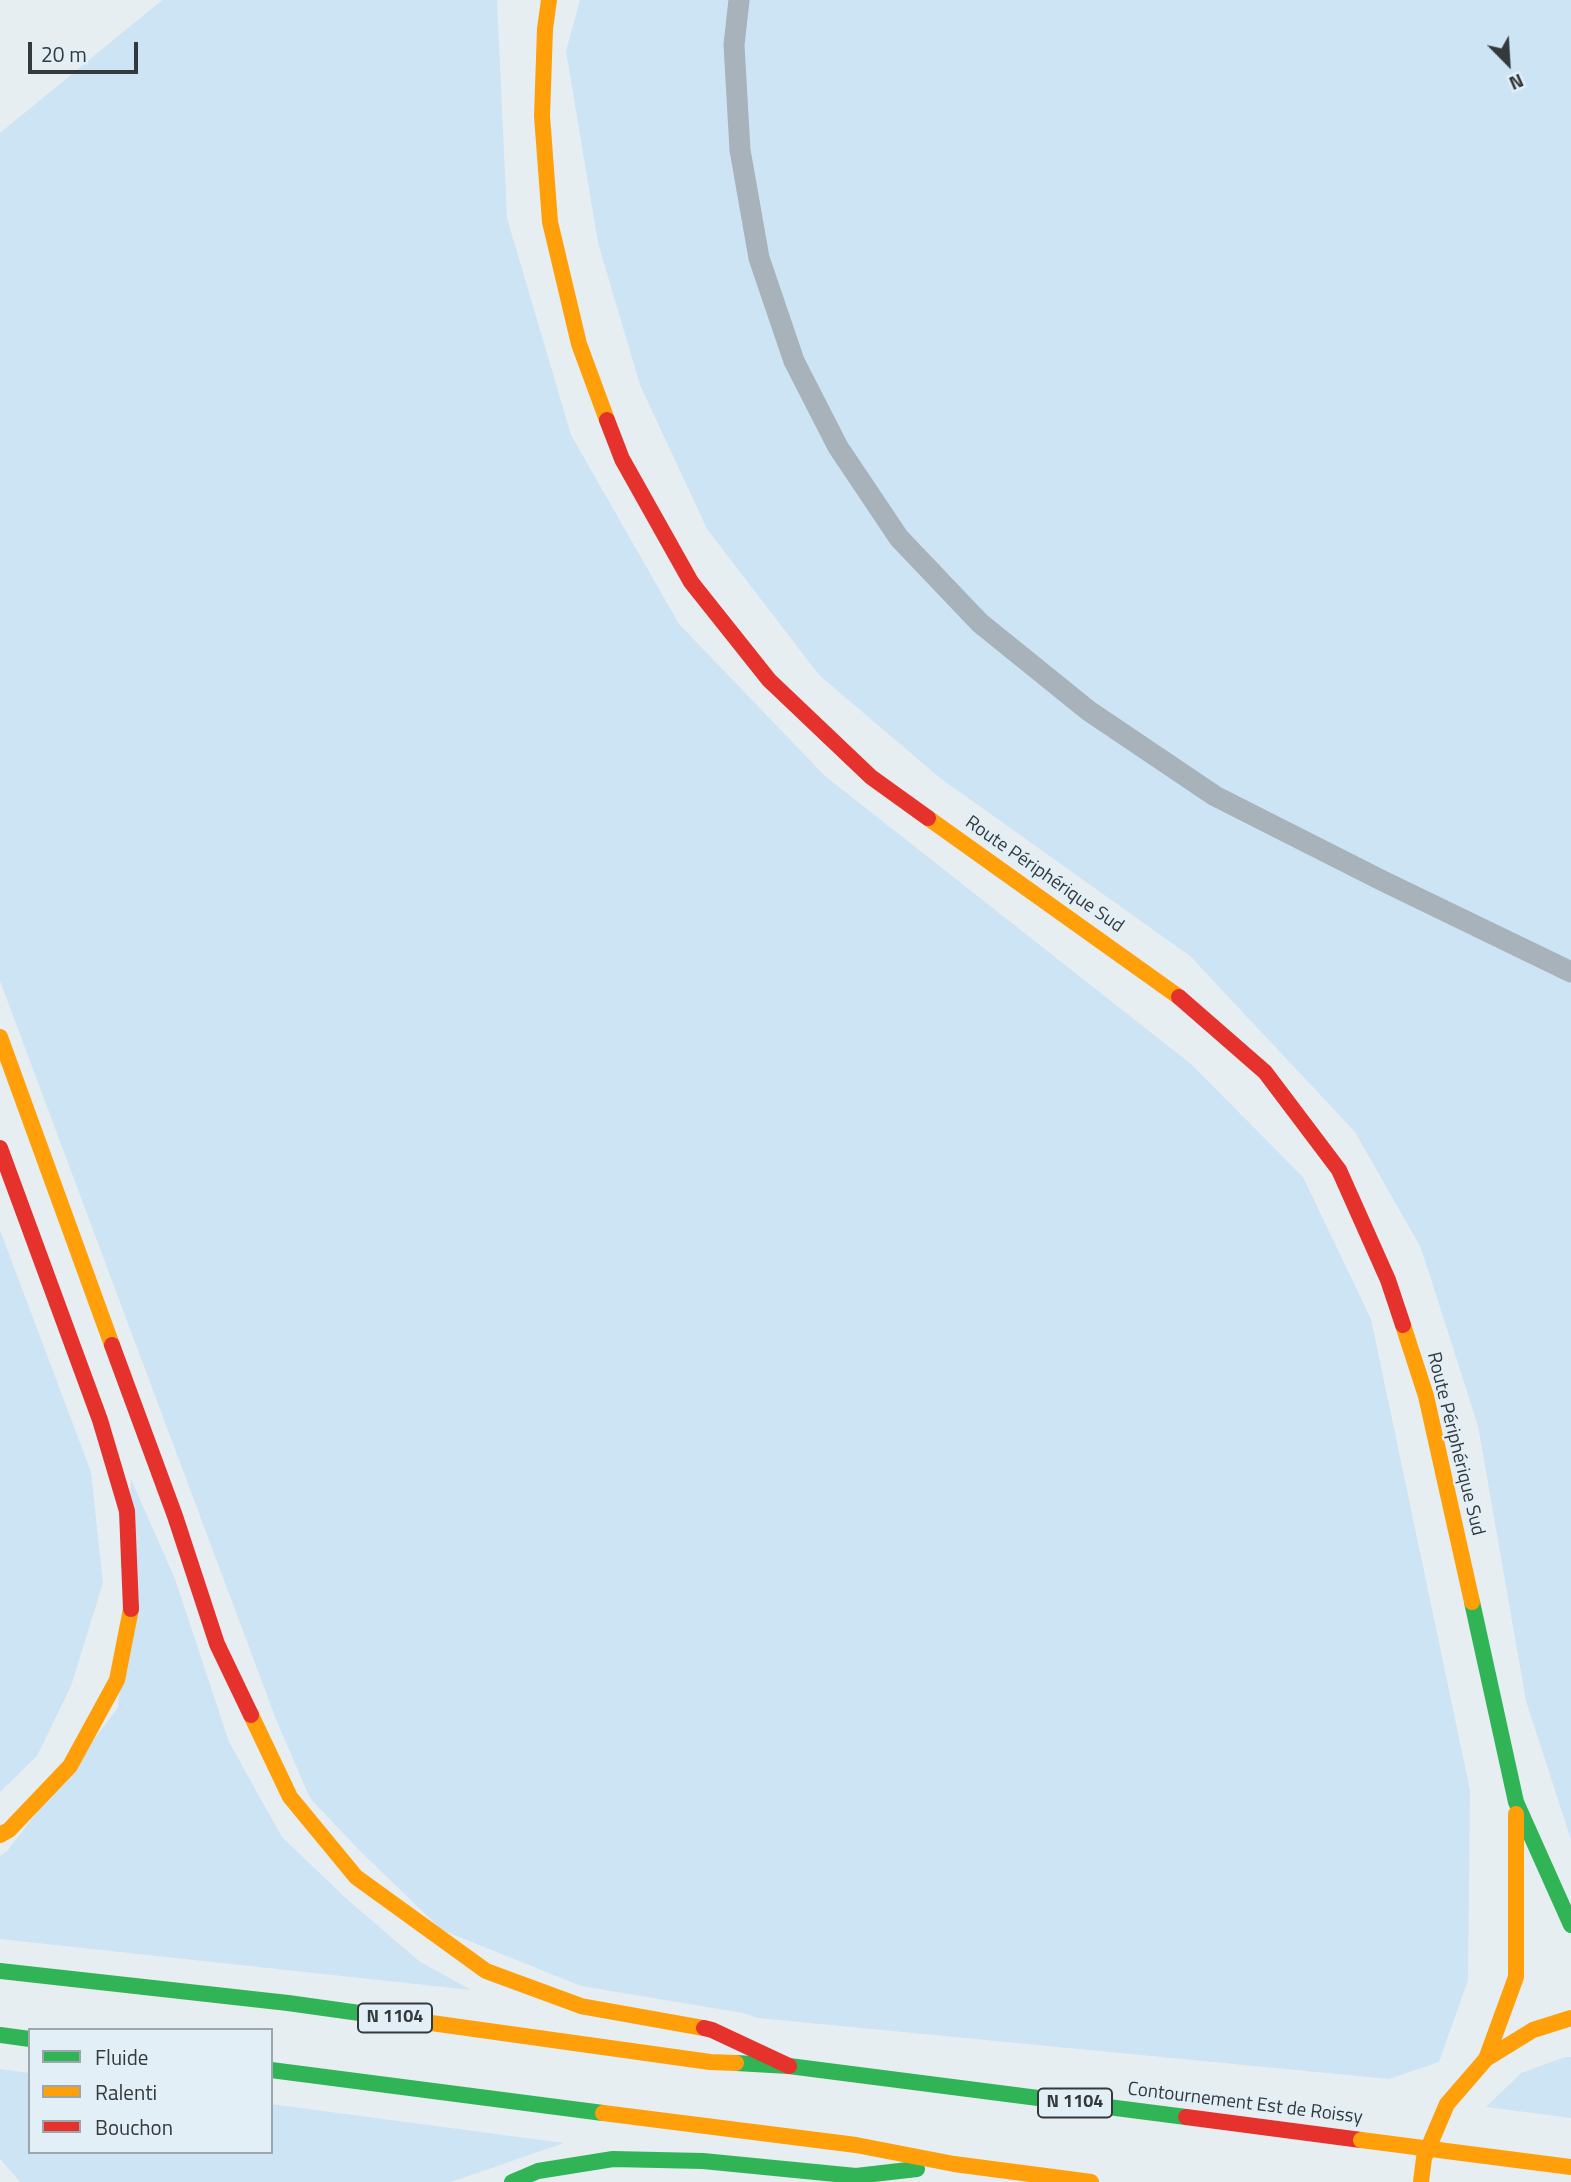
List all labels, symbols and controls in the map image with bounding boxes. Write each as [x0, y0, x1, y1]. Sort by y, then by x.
scale bar [32, 28, 142, 72]
north arrow [1473, 28, 1543, 98]
text: 20 m [41, 38, 87, 70]
text: N [1505, 67, 1529, 99]
street label: Route Périphérique Sud [960, 812, 1128, 938]
street label: Route Périphérique Sud [1421, 1350, 1489, 1538]
road number: N 1104 [358, 2004, 432, 2032]
legend [28, 2028, 273, 2154]
text: Fluide [95, 2041, 148, 2073]
text: Ralenti [95, 2076, 157, 2108]
street label: Contournement Est de Roissy [1126, 2078, 1364, 2130]
road number: N 1104 [1038, 2088, 1112, 2118]
text: Bouchon [95, 2111, 173, 2143]

